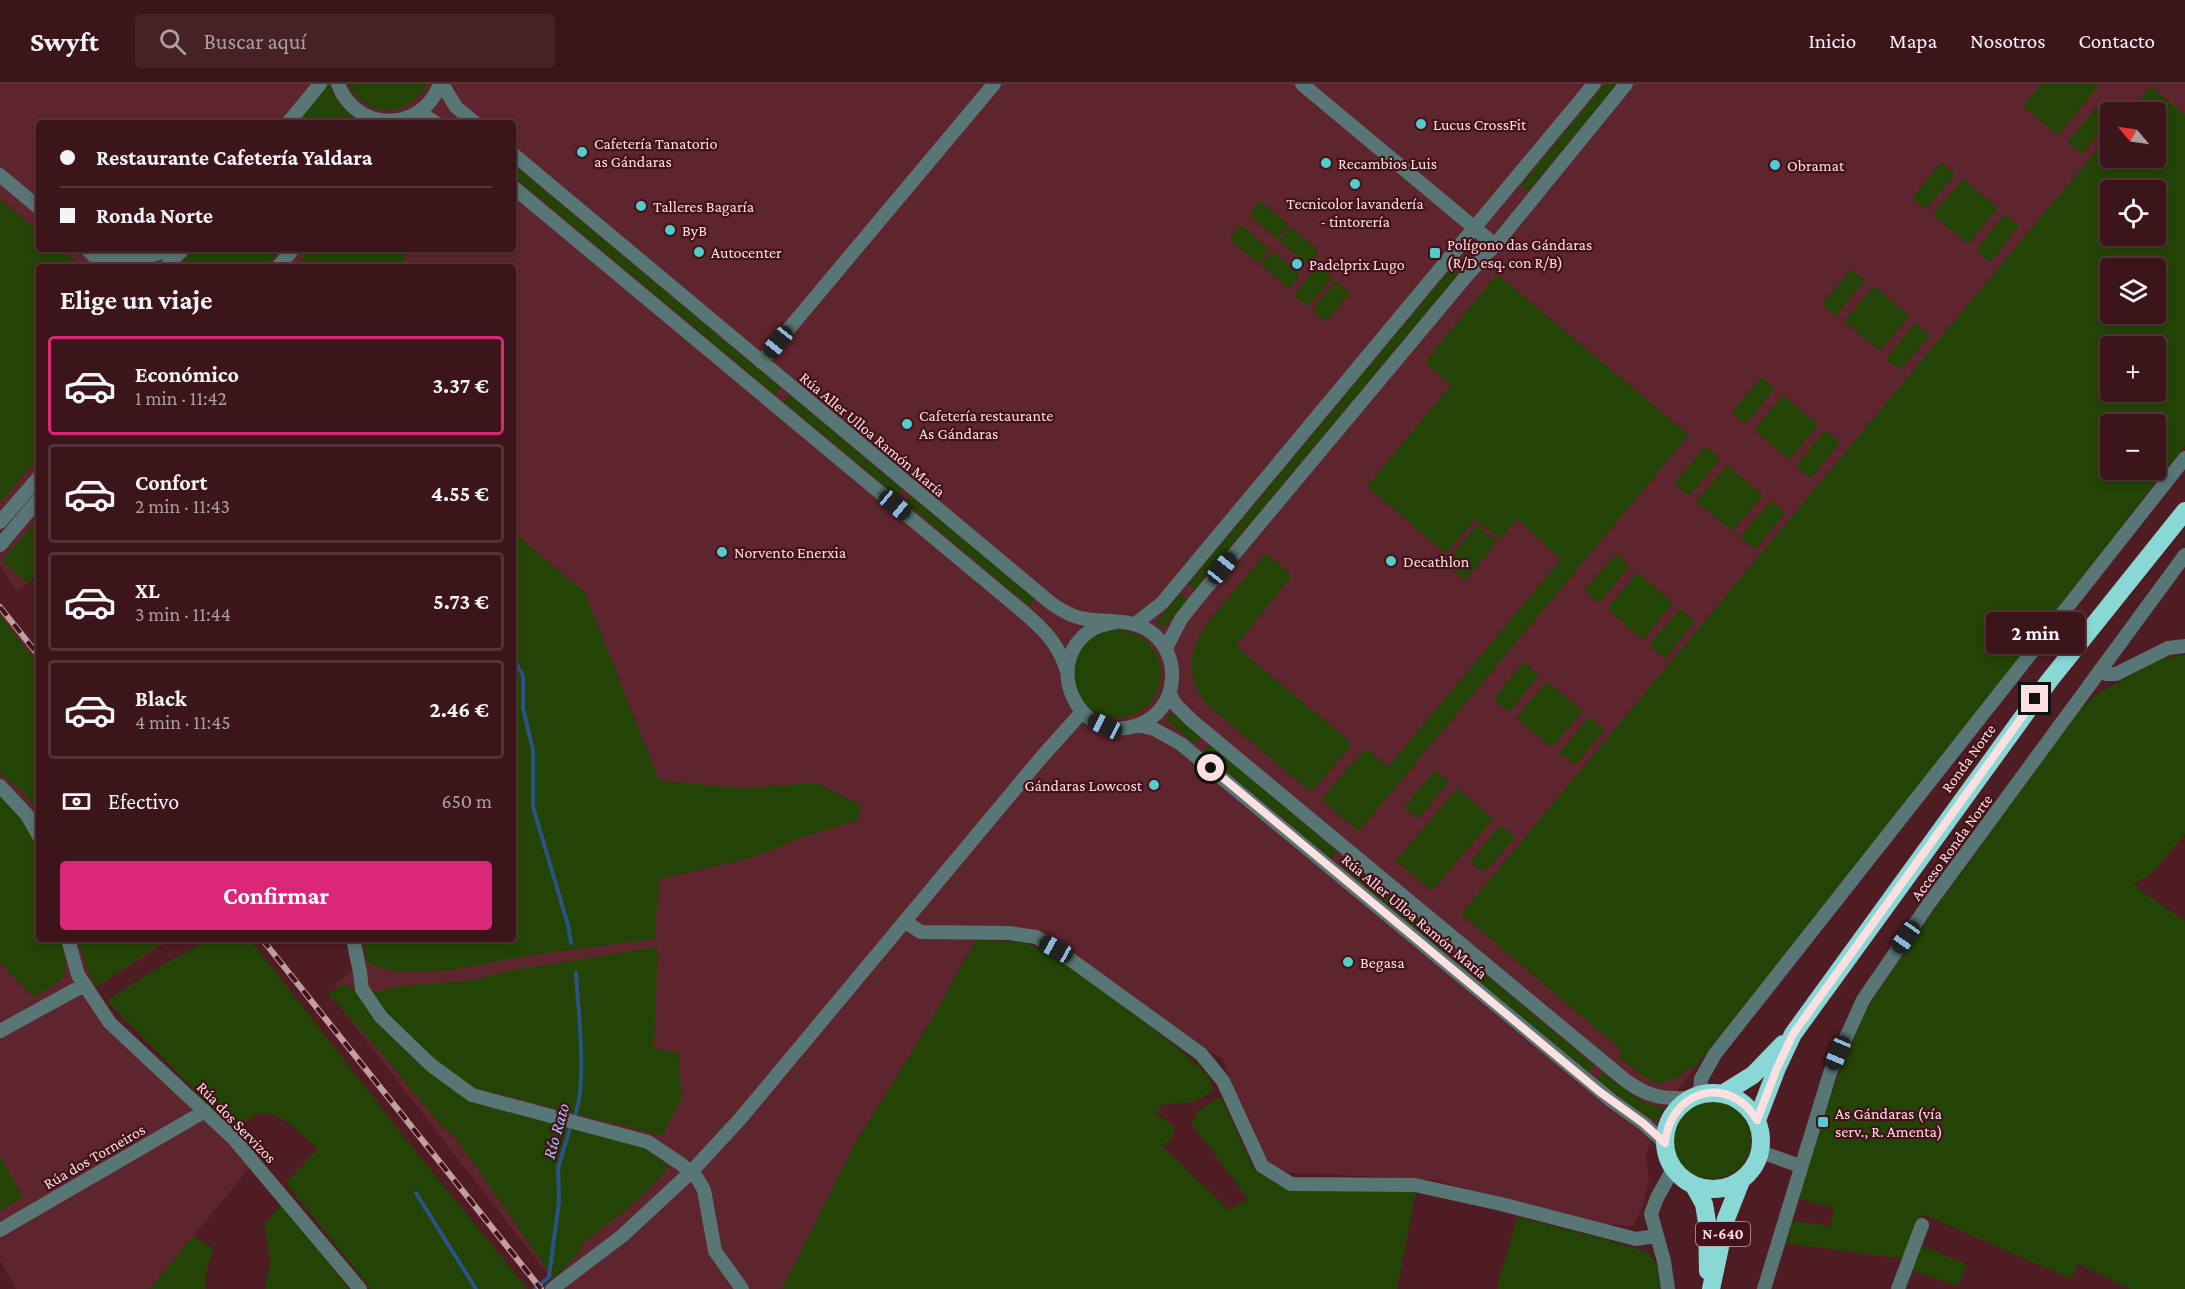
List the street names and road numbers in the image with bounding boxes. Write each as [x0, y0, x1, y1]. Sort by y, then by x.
street label: Rúa Aller Ulloa Ramón María [797, 369, 949, 501]
street label: Ronda Norte [1938, 721, 1999, 796]
street label: Acceso Ronda Norte [1907, 791, 1996, 904]
street label: Rúa Aller Ulloa Ramón María [1339, 851, 1491, 983]
street label: Rúa dos Servizos [194, 1078, 280, 1166]
street label: Rúa dos Torneiros [41, 1121, 148, 1192]
road number: N-640 [1696, 1222, 1750, 1246]

